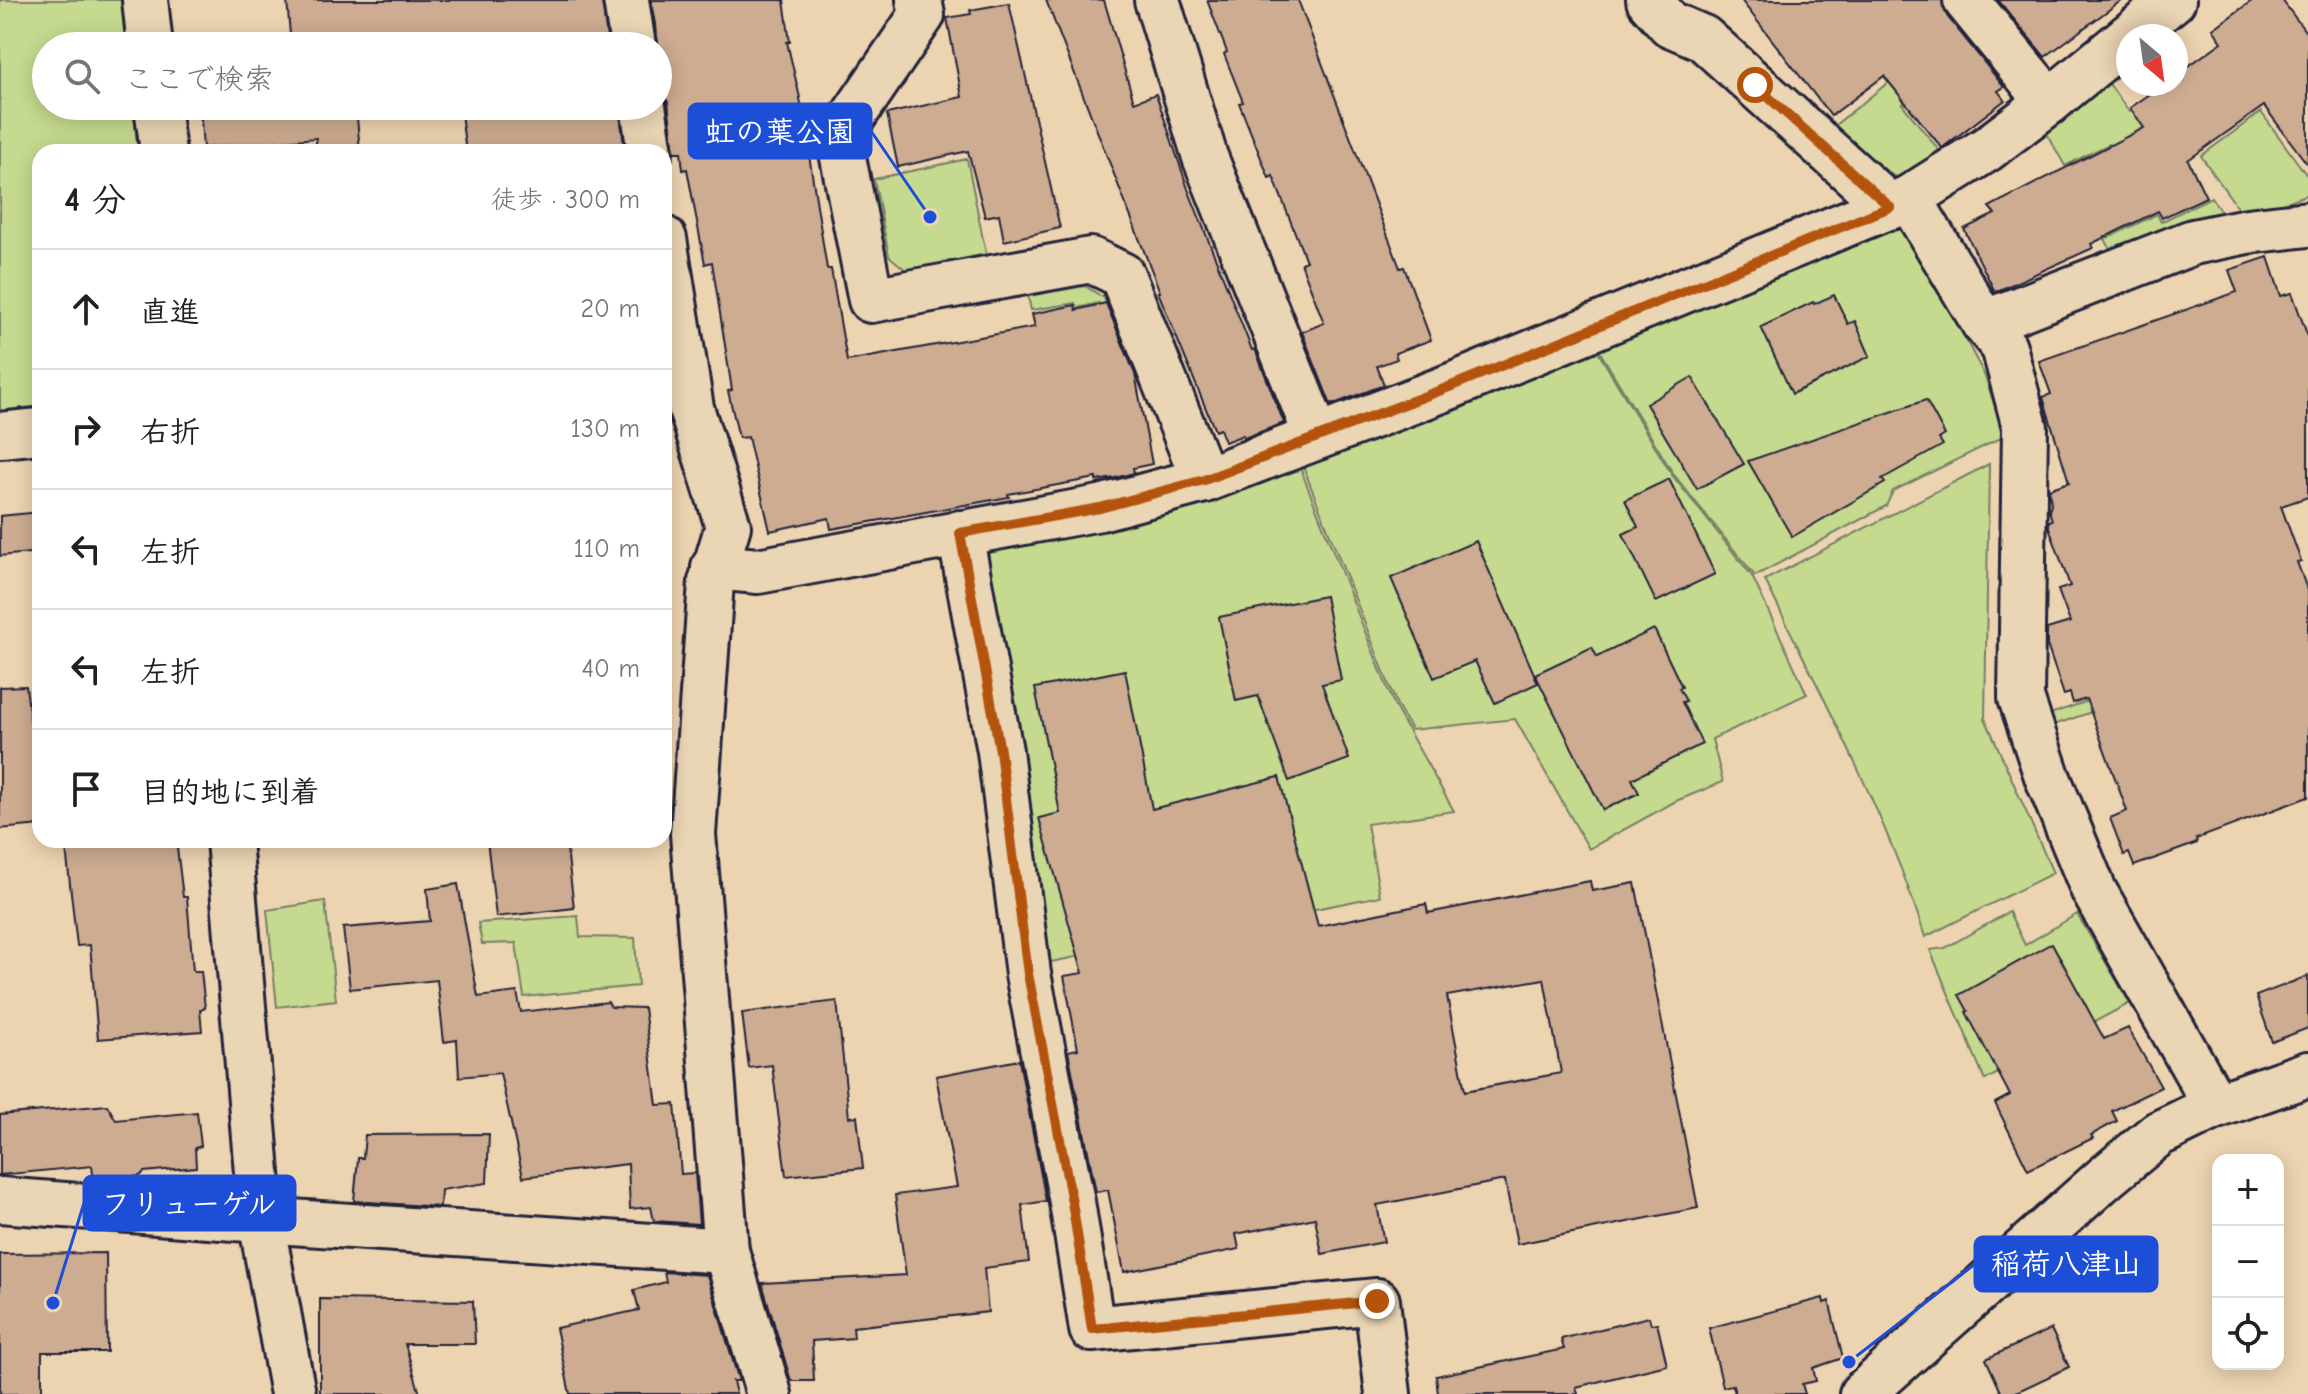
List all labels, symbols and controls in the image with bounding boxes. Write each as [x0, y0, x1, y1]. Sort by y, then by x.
north arrow [2116, 24, 2188, 96]
search box [32, 32, 672, 120]
icon: search [60, 54, 104, 98]
text: ここで検索 [124, 62, 274, 97]
route start [1737, 67, 1773, 103]
callout: 虹の葉公園 [689, 104, 871, 158]
text: 虹の葉公園 [705, 115, 855, 150]
text: 4 分 [64, 180, 126, 220]
text: 徒歩 · 300 m [491, 185, 640, 215]
icon: ahead [64, 287, 108, 331]
text: 20 m [580, 294, 640, 324]
text: 直進 [140, 295, 200, 330]
icon: right [64, 407, 108, 451]
text: 130 m [571, 414, 640, 444]
text: 右折 [140, 415, 200, 450]
icon: left [64, 527, 108, 571]
text: 110 m [573, 534, 640, 564]
text: 左折 [140, 535, 200, 570]
icon: left [64, 647, 108, 691]
text: 40 m [581, 654, 640, 684]
text: 左折 [140, 655, 200, 690]
icon: arrive [64, 767, 108, 811]
text: 目的地に到着 [140, 775, 320, 810]
map controls [2212, 1154, 2284, 1370]
button: + [2212, 1154, 2284, 1226]
callout: フリューゲル [84, 1176, 295, 1230]
text: フリューゲル [101, 1187, 277, 1222]
button: − [2212, 1226, 2284, 1298]
callout: 稲荷八津山 [1975, 1237, 2157, 1291]
text: 稲荷八津山 [1991, 1247, 2141, 1282]
route end [1359, 1283, 1395, 1319]
button: locate [2212, 1298, 2284, 1370]

